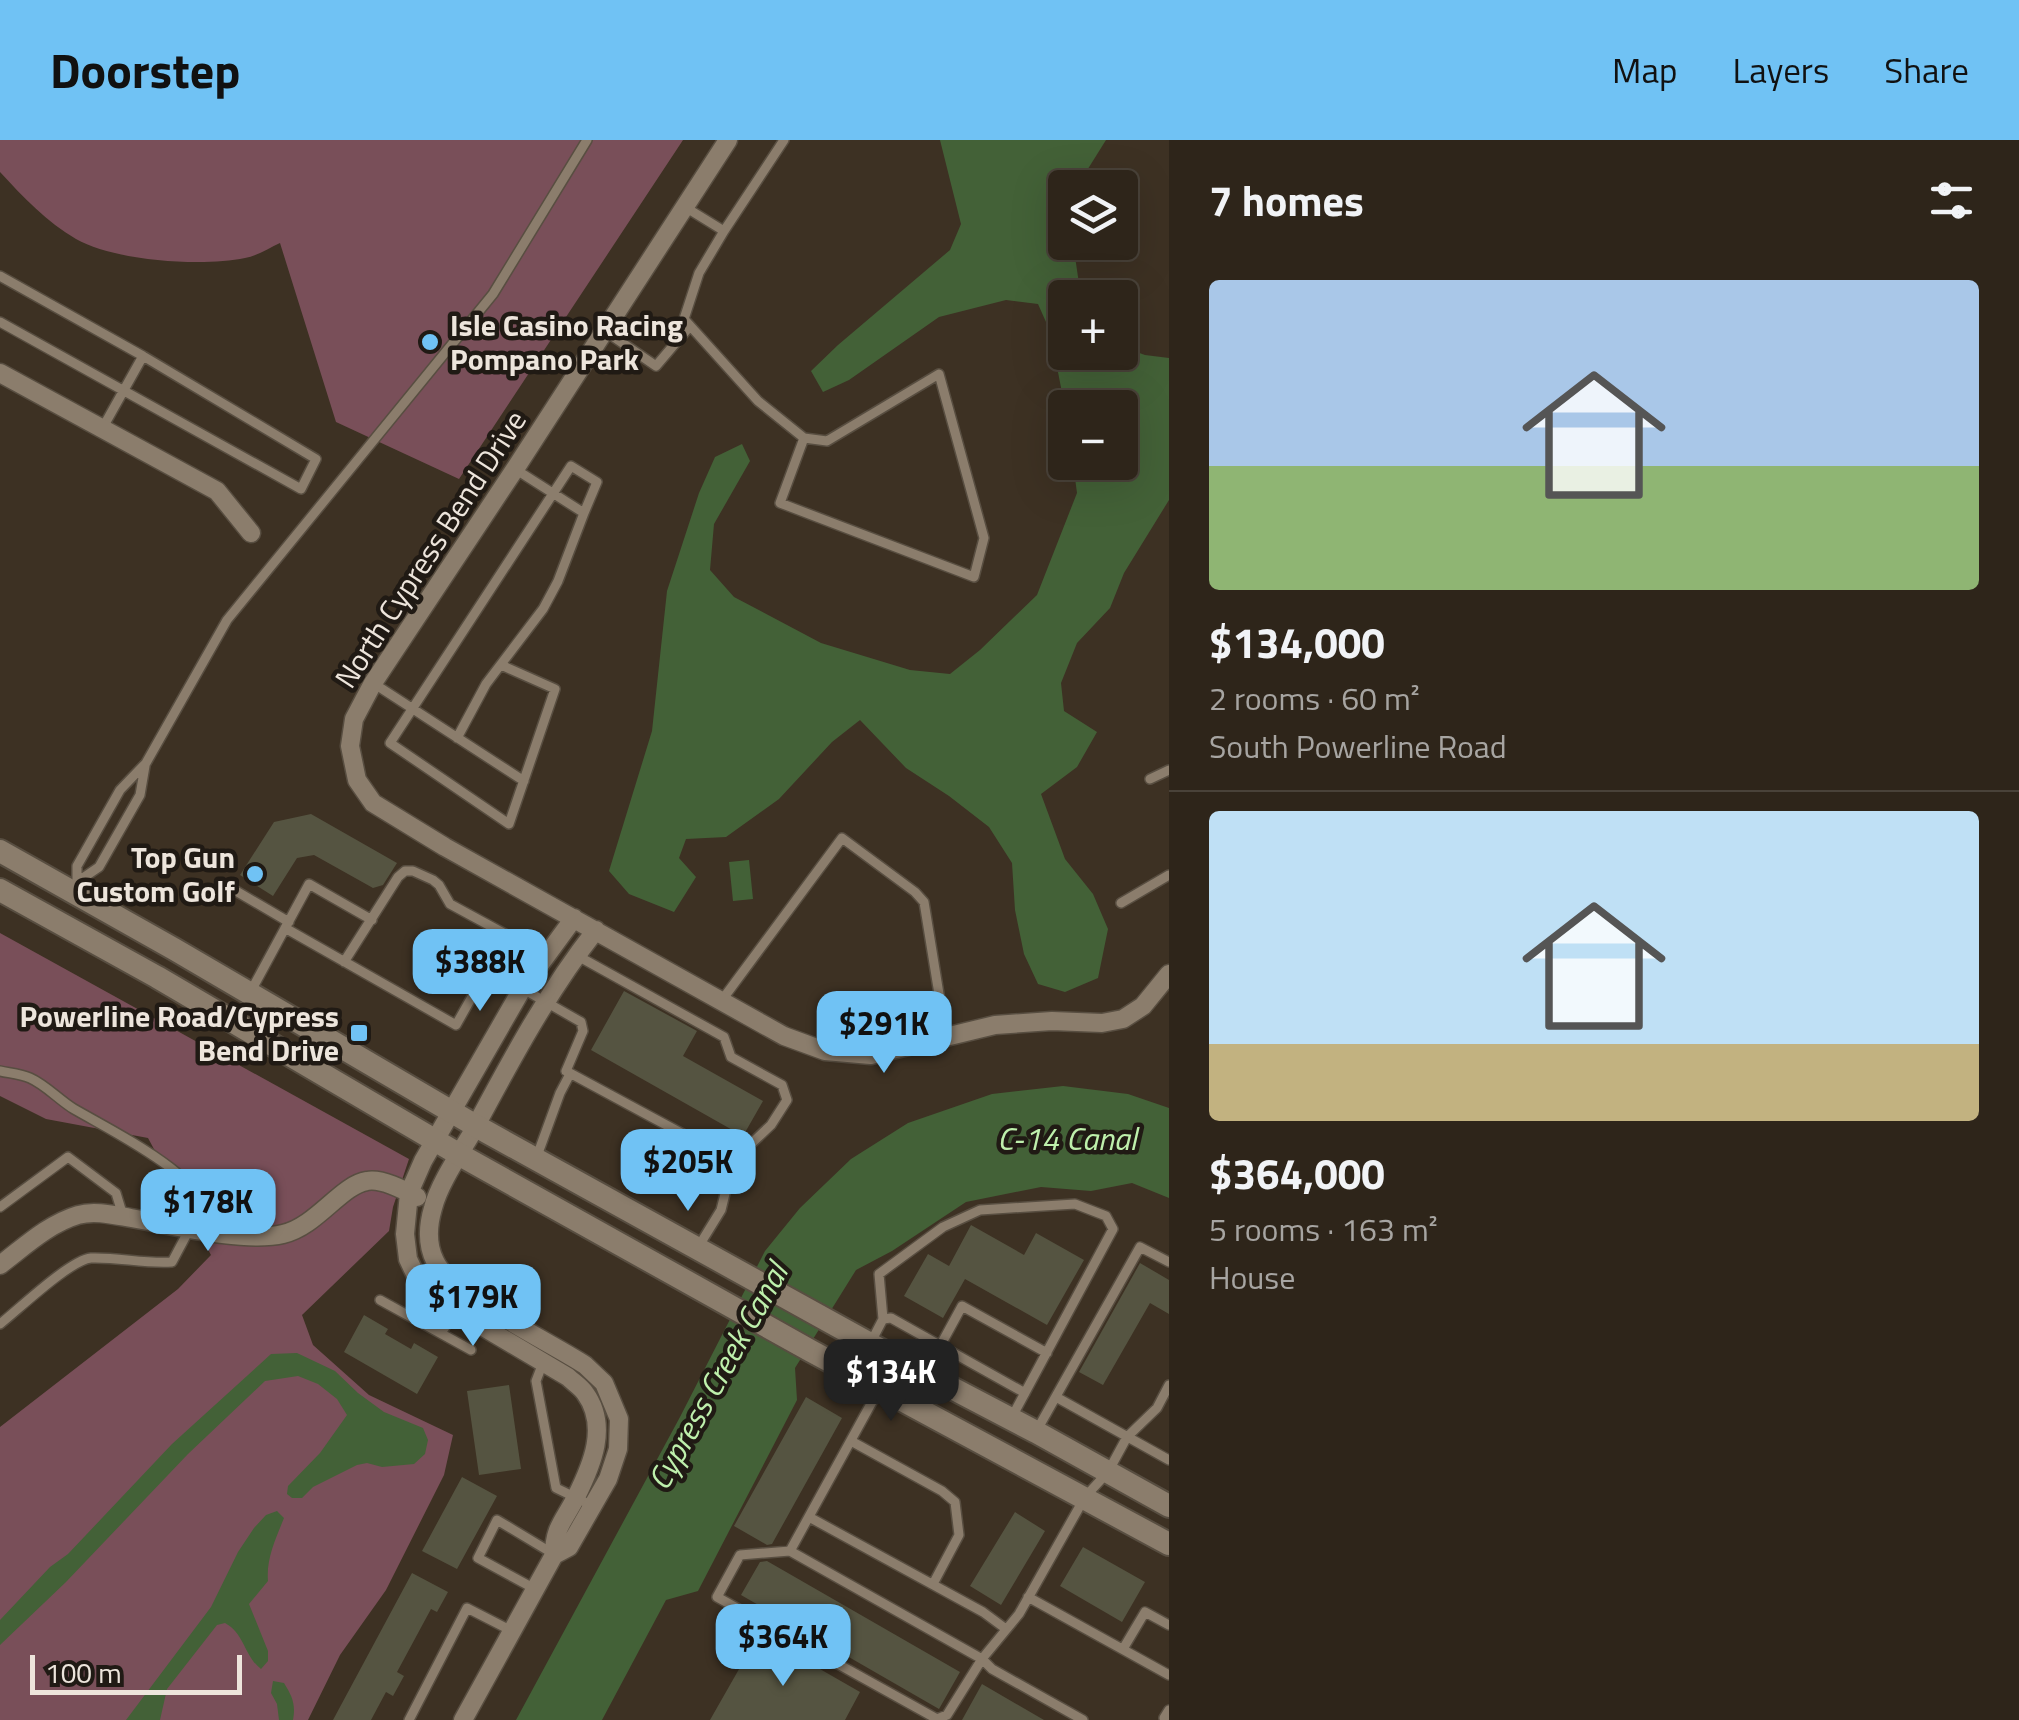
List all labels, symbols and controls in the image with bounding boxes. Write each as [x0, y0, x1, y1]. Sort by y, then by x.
text: Doorstep [50, 34, 240, 107]
text: Map [1612, 43, 1677, 97]
text: Layers [1732, 43, 1829, 97]
text: Share [1884, 43, 1969, 97]
text: 7 homes [1209, 168, 1364, 232]
map controls [1048, 170, 1138, 480]
button: layers [1048, 170, 1138, 260]
icon: filters [1924, 173, 1979, 228]
button: + [1048, 280, 1138, 370]
place label: Isle Casino Racing Pompano Park [450, 302, 683, 382]
marker: Isle Casino Racing Pompano Park [419, 331, 441, 353]
icon: home [1504, 345, 1684, 525]
button: − [1048, 390, 1138, 480]
street label: North Cypress Bend Drive [323, 401, 537, 697]
text: $134,000 [1209, 610, 1385, 674]
text: 2 rooms · 60 m² [1209, 674, 1420, 722]
text: South Powerline Road [1209, 722, 1507, 770]
place label: Top Gun Custom Golf [76, 834, 235, 914]
marker: Top Gun Custom Golf [244, 863, 266, 885]
icon: home [1504, 876, 1684, 1056]
pin: $388K [410, 929, 550, 1014]
text: $388K [435, 937, 525, 985]
pin: $291K [814, 991, 954, 1076]
place label: Powerline Road/Cypress Bend Drive [19, 993, 339, 1073]
text: $291K [839, 999, 929, 1047]
marker: Powerline Road/Cypress Bend Drive [348, 1022, 370, 1044]
water label: C-14 Canal [997, 1114, 1140, 1162]
pin: $205K [618, 1129, 758, 1214]
text: $205K [643, 1137, 733, 1185]
text: $364,000 [1209, 1141, 1385, 1205]
pin: $178K [138, 1169, 278, 1254]
text: $178K [163, 1177, 253, 1225]
text: 5 rooms · 163 m² [1209, 1205, 1438, 1253]
water label: Cypress Creek Canal [635, 1251, 801, 1498]
text: House [1209, 1253, 1295, 1301]
pin: $179K [403, 1264, 543, 1349]
text: $179K [428, 1272, 518, 1320]
pin: $134K [821, 1339, 961, 1424]
text: $134K [846, 1347, 936, 1395]
pin: $364K [713, 1604, 853, 1689]
text: $364K [738, 1612, 828, 1660]
scale bar [30, 1650, 242, 1694]
text: 100 m [45, 1651, 122, 1694]

